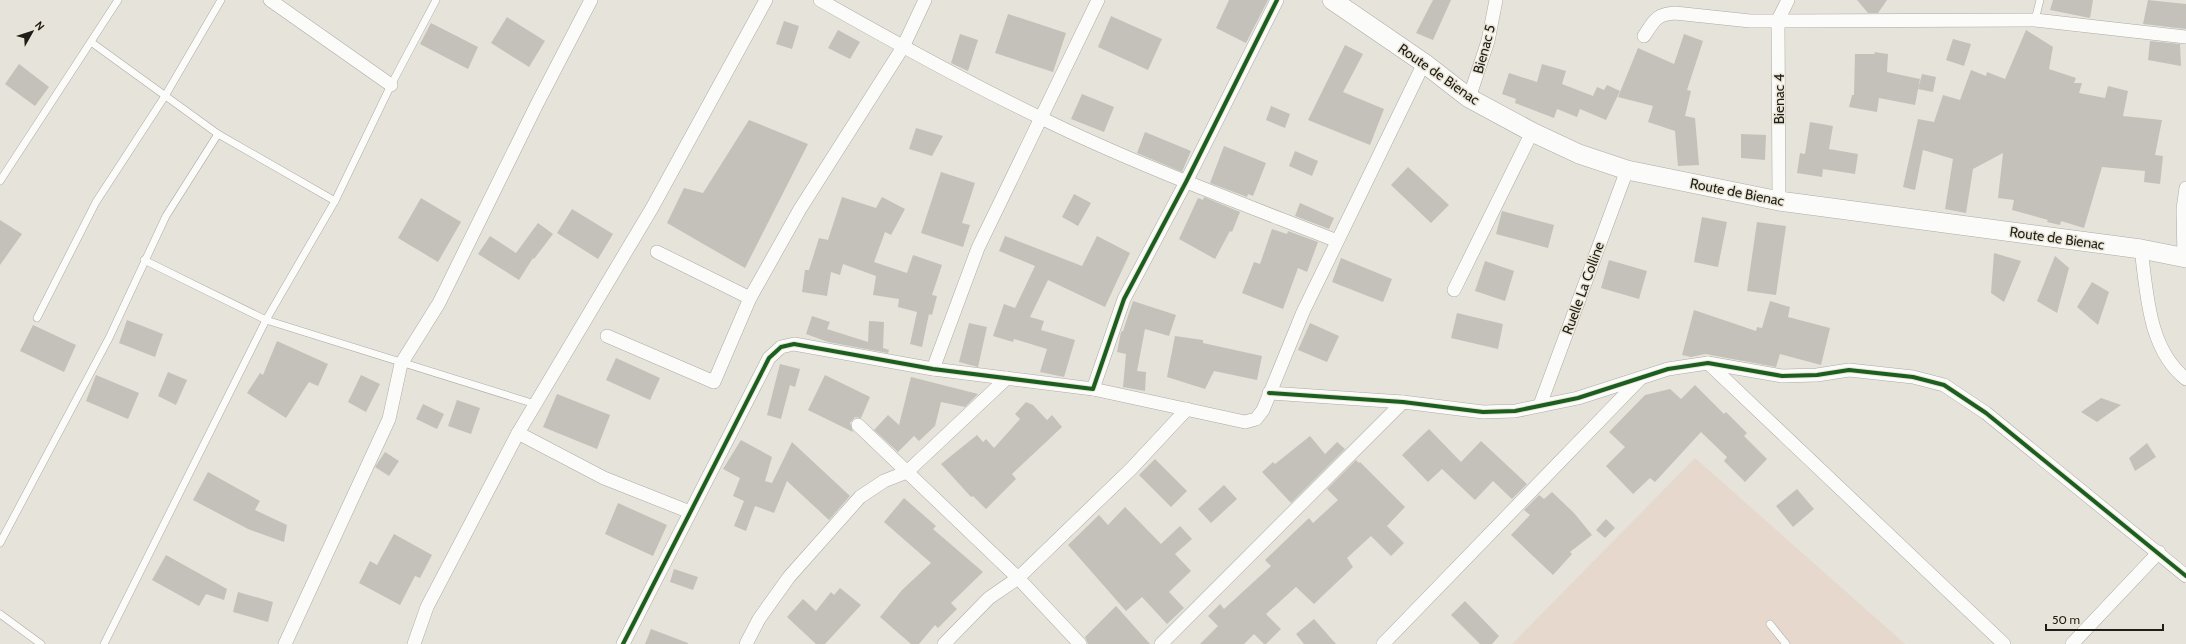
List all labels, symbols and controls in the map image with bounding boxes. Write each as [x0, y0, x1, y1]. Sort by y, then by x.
north arrow [12, 12, 52, 52]
text: N [32, 18, 48, 33]
street label: Bienac 5 [1469, 22, 1499, 76]
street label: Route de Bienac [1395, 39, 1483, 109]
street label: Bienac 4 [1770, 74, 1788, 124]
street label: Route de Bienac [1688, 174, 1786, 210]
street label: Route de Bienac [2008, 222, 2106, 254]
street label: Ruelle La Colline [1558, 239, 1608, 337]
scale bar [2046, 606, 2163, 632]
text: 50 m [2052, 612, 2080, 627]

